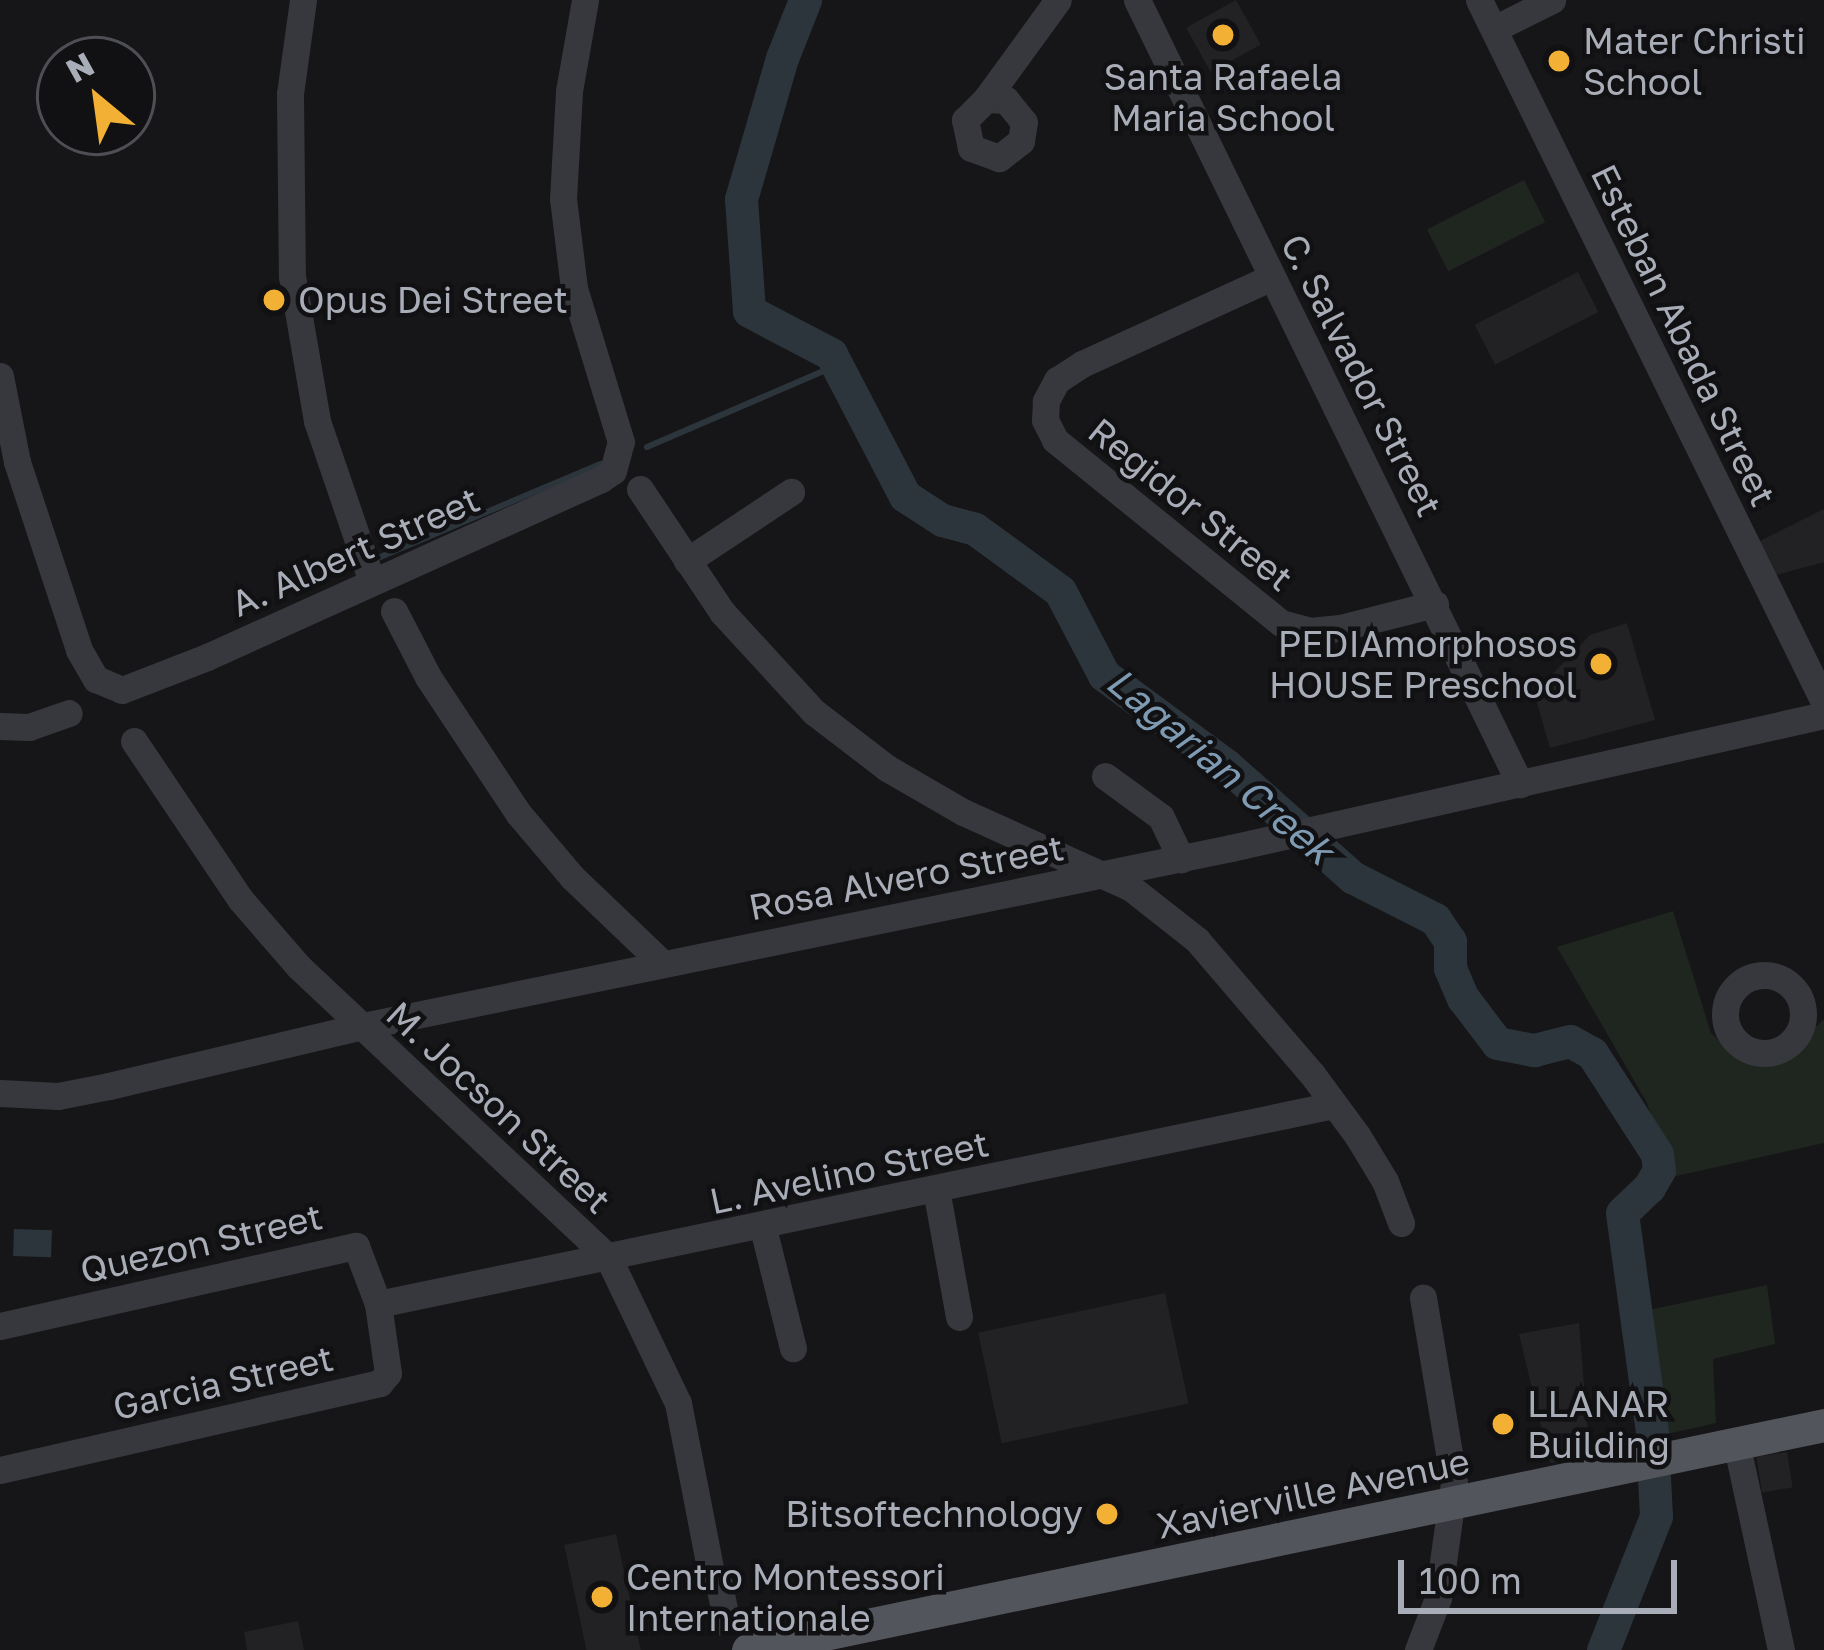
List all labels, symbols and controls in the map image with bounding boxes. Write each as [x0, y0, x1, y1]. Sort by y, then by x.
place label: Mater Christi School [1583, 18, 1806, 103]
marker: Santa Rafaela Maria School [1210, 22, 1236, 48]
north arrow [36, 36, 156, 156]
text: N [59, 44, 100, 90]
marker: Mater Christi School [1546, 48, 1572, 74]
place label: Santa Rafaela Maria School [1104, 54, 1342, 139]
street label: Esteban Abada Street [1582, 157, 1786, 513]
street label: C. Salvador Street [1272, 227, 1452, 523]
place label: Opus Dei Street [298, 278, 568, 322]
marker: Opus Dei Street [261, 287, 287, 313]
street label: Regidor Street [1080, 409, 1302, 599]
street label: A. Albert Street [224, 477, 486, 625]
place label: PEDIAmorphosos HOUSE Preschool [1269, 621, 1577, 706]
marker: PEDIAmorphosos HOUSE Preschool [1588, 651, 1614, 677]
water label: Lagarian Creek [1097, 658, 1343, 874]
street label: Rosa Alvero Street [745, 825, 1067, 929]
street label: M. Jocson Street [378, 992, 620, 1222]
street label: L. Avelino Street [706, 1121, 992, 1223]
street label: Quezon Street [76, 1194, 326, 1292]
street label: Garcia Street [109, 1336, 337, 1428]
place label: LLANAR Building [1527, 1381, 1670, 1466]
marker: LLANAR Building [1490, 1411, 1516, 1437]
street label: Xavierville Avenue [1153, 1439, 1473, 1547]
place label: Bitsoftechnology [785, 1492, 1083, 1536]
marker: Bitsoftechnology [1094, 1501, 1120, 1527]
scale bar [1404, 1536, 1683, 1610]
place label: Centro Montessori Internationale [626, 1554, 945, 1639]
text: 100 m [1419, 1559, 1522, 1602]
marker: Centro Montessori Internationale [589, 1584, 615, 1610]

